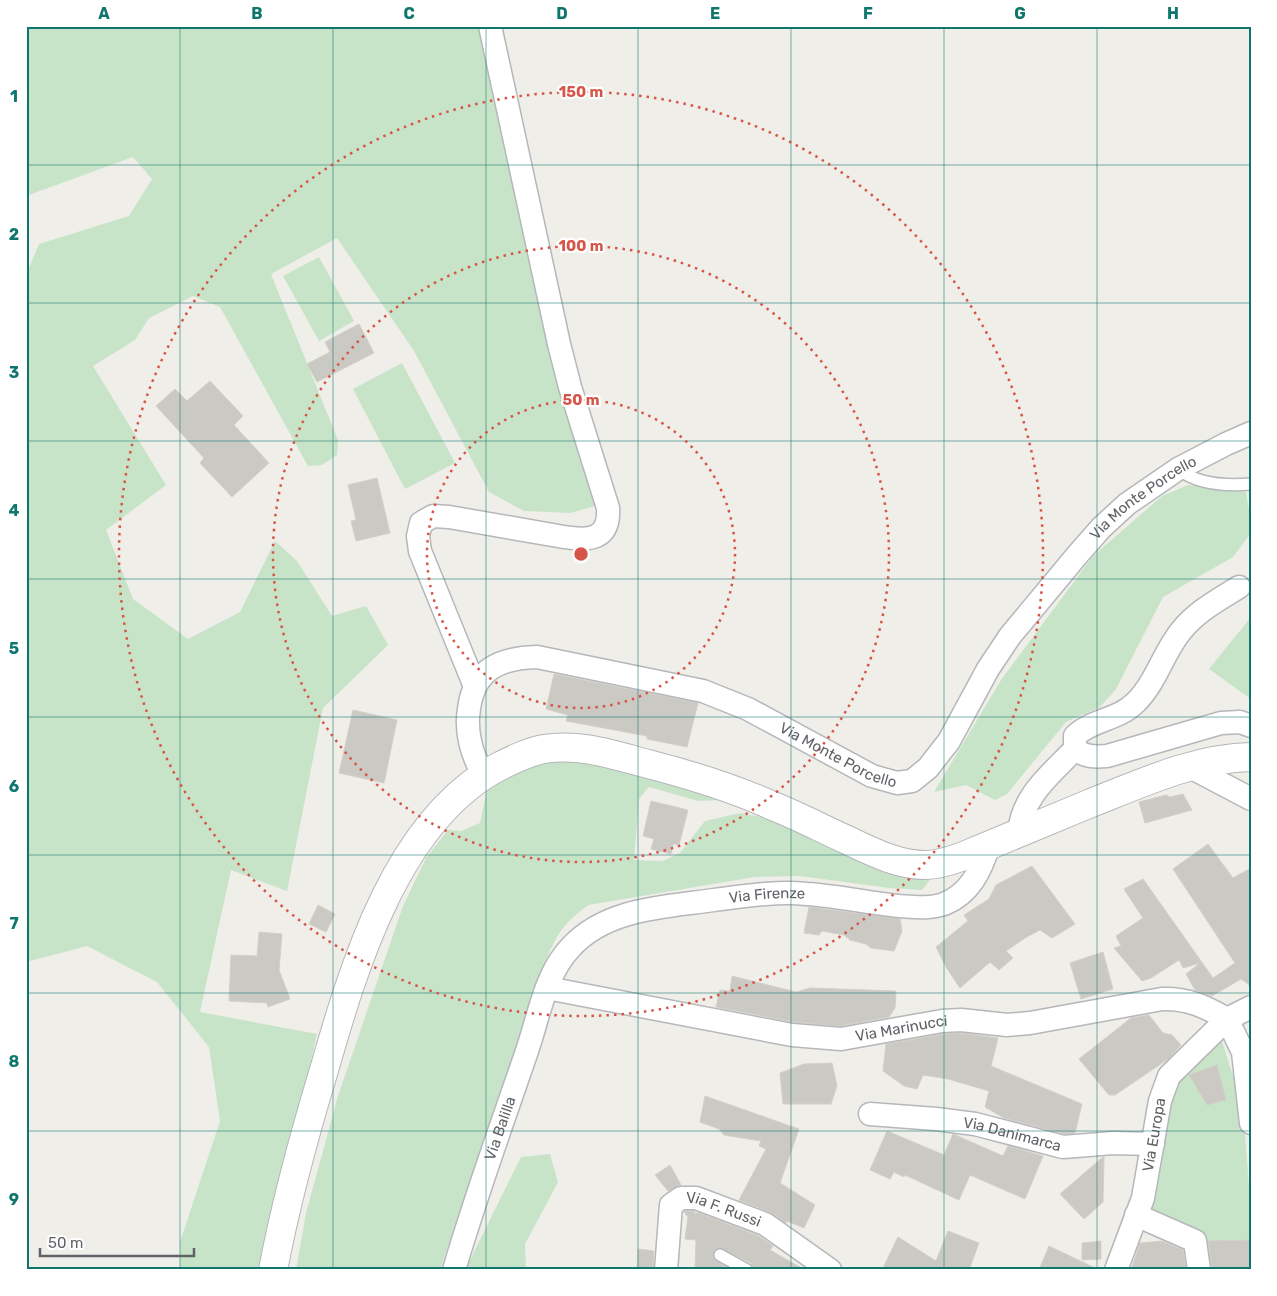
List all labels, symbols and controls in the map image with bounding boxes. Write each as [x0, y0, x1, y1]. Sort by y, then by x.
text: A [98, 4, 110, 23]
text: B [251, 4, 263, 23]
text: C [403, 4, 415, 23]
text: D [556, 4, 568, 23]
text: E [710, 4, 720, 23]
text: F [863, 4, 873, 23]
text: G [1014, 4, 1026, 23]
text: H [1167, 4, 1179, 23]
text: 150 m [559, 83, 603, 101]
text: 1 [10, 87, 18, 106]
text: 2 [9, 225, 19, 244]
text: 100 m [559, 237, 603, 255]
text: 3 [9, 363, 19, 382]
text: 50 m [563, 391, 599, 409]
street label: Via Monte Porcello [1086, 452, 1199, 543]
text: 4 [9, 501, 20, 520]
centre of rings [572, 545, 590, 563]
text: 5 [9, 639, 19, 658]
street label: Via Monte Porcello [776, 719, 899, 792]
text: 6 [9, 777, 19, 796]
street label: Via Firenze [728, 884, 806, 907]
text: 7 [9, 914, 19, 933]
street label: Via Marinucci [854, 1012, 948, 1045]
text: 8 [9, 1052, 20, 1071]
street label: Via Balilla [481, 1094, 520, 1163]
street label: Via Europa [1139, 1096, 1169, 1173]
street label: Via Danimarca [962, 1114, 1063, 1155]
street label: Via F. Russi [686, 1189, 764, 1231]
text: 9 [9, 1190, 19, 1209]
scale bar [40, 1226, 194, 1258]
text: 50 m [48, 1234, 83, 1252]

